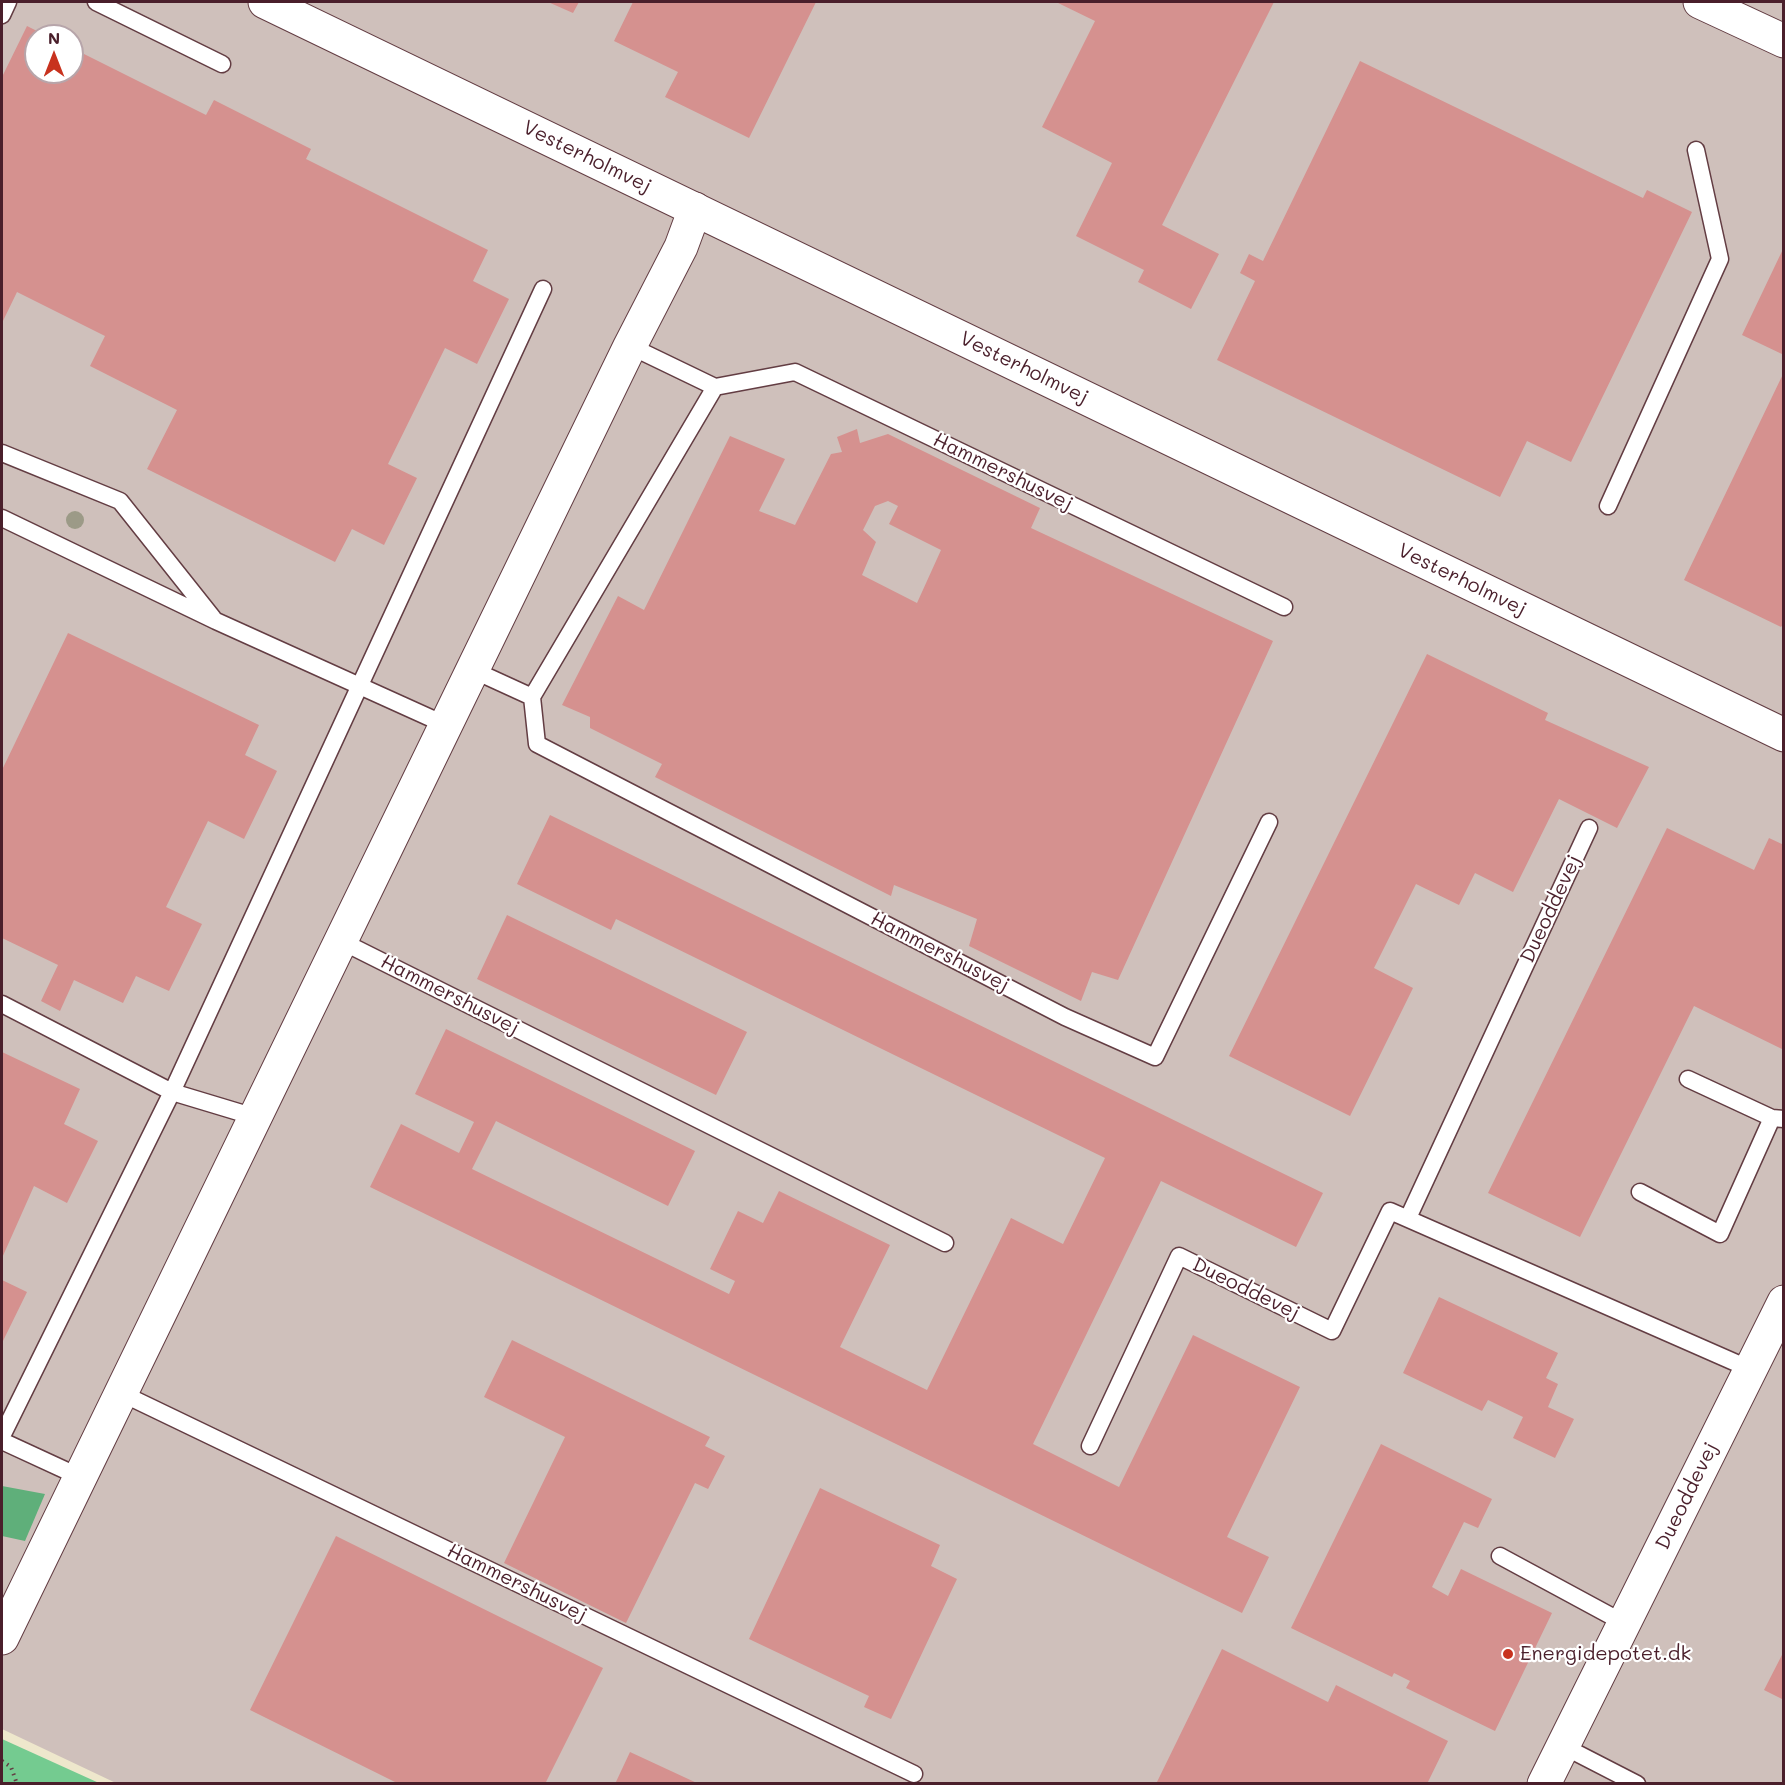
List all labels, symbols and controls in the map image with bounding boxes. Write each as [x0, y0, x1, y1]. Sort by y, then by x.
north arrow [24, 24, 84, 84]
text: N [48, 27, 60, 48]
street label: Vesterholmvej [519, 116, 655, 198]
street label: Vesterholmvej [956, 327, 1092, 409]
street label: Hammershusvej [929, 428, 1077, 516]
street label: Vesterholmvej [1394, 539, 1530, 621]
street label: Dueoddevej [1516, 851, 1586, 967]
street label: Hammershusvej [867, 907, 1013, 997]
street label: Hammershusvej [377, 950, 523, 1040]
street label: Dueoddevej [1188, 1253, 1304, 1325]
street label: Dueoddevej [1651, 1438, 1723, 1554]
street label: Hammershusvej [443, 1539, 591, 1627]
place label: Energidepotet.dk [1520, 1642, 1691, 1666]
marker: Energidepotet.dk [1501, 1647, 1515, 1661]

